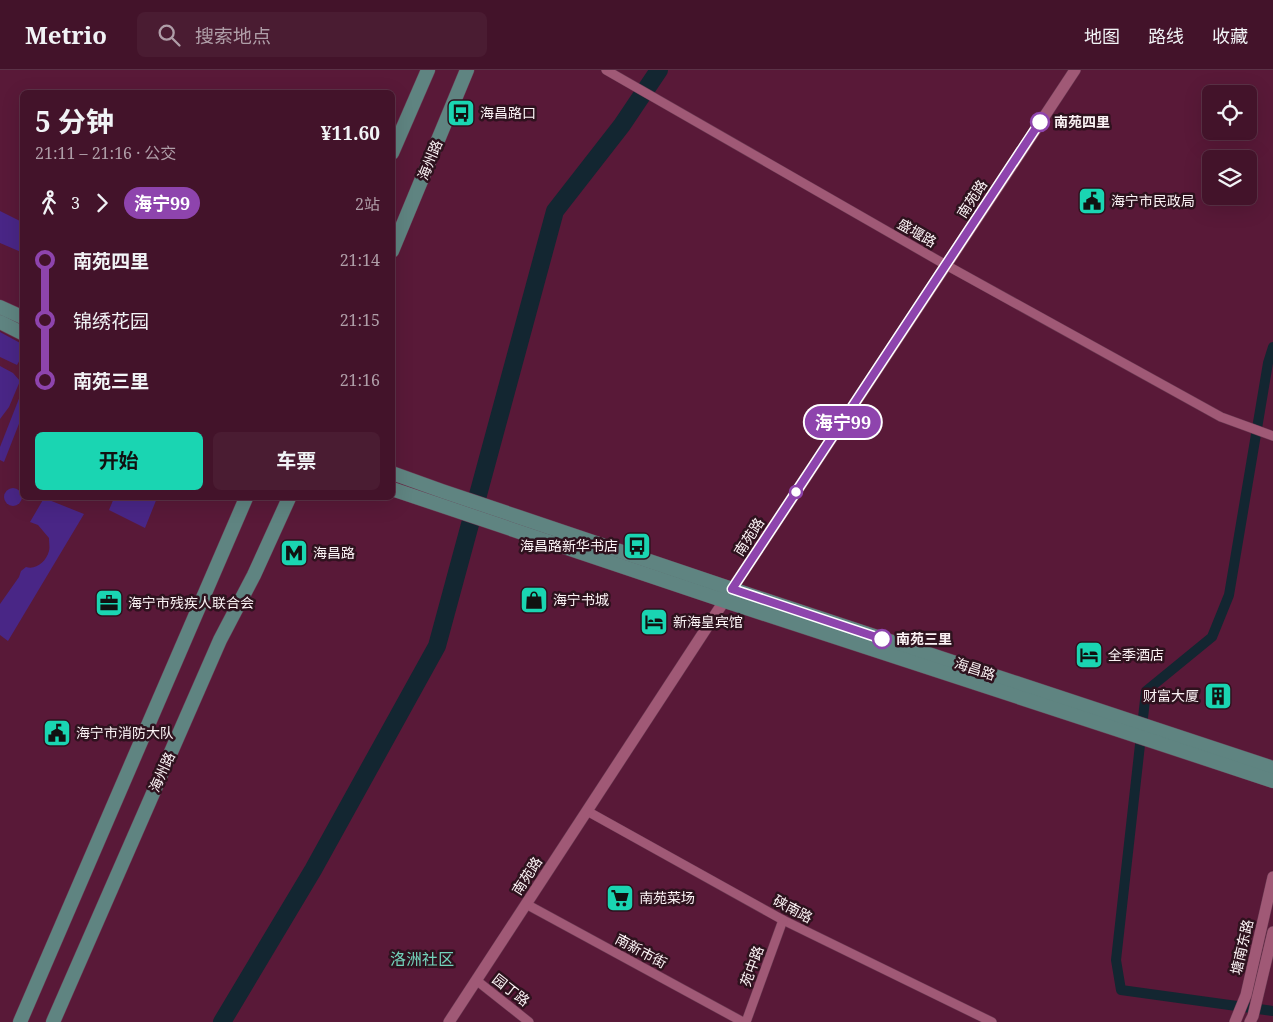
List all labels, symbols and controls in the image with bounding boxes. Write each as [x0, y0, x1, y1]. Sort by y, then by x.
search box [137, 12, 487, 57]
text: Metrio [25, 18, 107, 51]
icon: search [155, 21, 183, 49]
text: 搜索地点 [195, 23, 271, 49]
text: 地图 [1084, 24, 1120, 48]
text: 路线 [1148, 24, 1184, 48]
text: 收藏 [1212, 24, 1248, 48]
map controls [1202, 85, 1257, 205]
button: locate [1202, 85, 1257, 140]
bus stop icon: 海昌路口 [446, 98, 476, 128]
text: 5 分钟 [35, 102, 114, 140]
place label: 海昌路口 [480, 103, 536, 122]
marker: 南苑四里 [1030, 112, 1050, 132]
place label: 南苑四里 [1054, 112, 1110, 131]
text: ¥11.60 [321, 120, 380, 146]
street label: 海州路 [413, 137, 446, 183]
text: 21:11 – 21:16 · 公交 [35, 142, 176, 164]
button: layers [1202, 150, 1257, 205]
street label: 南苑路 [952, 176, 991, 222]
public building icon: 海宁市民政局 [1077, 186, 1107, 216]
icon: walk [35, 189, 63, 217]
icon: forward [88, 189, 116, 217]
text: 海宁99 [134, 191, 190, 215]
place label: 海宁市民政局 [1111, 191, 1195, 210]
text: 3 [71, 192, 80, 214]
text: 2站 [355, 193, 380, 215]
street label: 盛堰路 [894, 214, 940, 251]
text: 南苑四里 [73, 248, 149, 274]
text: 21:14 [340, 249, 380, 271]
text: 锦绣花园 [73, 308, 149, 334]
text: 21:15 [340, 309, 380, 331]
text: 南苑三里 [73, 368, 149, 394]
text: 21:16 [340, 369, 380, 391]
line badge: 海宁99 [808, 406, 878, 438]
text: 海宁99 [815, 410, 871, 434]
button: 开始 [35, 432, 203, 490]
button: 车票 [213, 432, 380, 490]
unlabelled marker [789, 485, 803, 499]
street label: 南苑路 [729, 514, 768, 560]
bus stop icon: 海昌路新华书店 [622, 531, 652, 561]
place label: 海昌路新华书店 [520, 536, 618, 555]
metro station icon: 海昌路 [279, 538, 309, 568]
place label: 海昌路 [313, 543, 355, 562]
shop icon: 海宁书城 [519, 585, 549, 615]
office icon: 海宁市残疾人联合会 [94, 588, 124, 618]
place label: 海宁书城 [553, 590, 609, 609]
place label: 海宁市残疾人联合会 [128, 593, 254, 612]
hotel icon: 新海皇宾馆 [639, 607, 669, 637]
place label: 新海皇宾馆 [673, 612, 743, 631]
marker: 南苑三里 [872, 629, 892, 649]
place label: 南苑三里 [896, 629, 952, 648]
hotel icon: 全季酒店 [1074, 640, 1104, 670]
place label: 全季酒店 [1108, 645, 1164, 664]
street label: 海昌路 [952, 653, 998, 684]
building icon: 财富大厦 [1203, 681, 1233, 711]
place label: 财富大厦 [1143, 686, 1199, 705]
public building icon: 海宁市消防大队 [42, 718, 72, 748]
place label: 海宁市消防大队 [76, 723, 174, 742]
street label: 海州路 [144, 749, 179, 795]
street label: 南苑路 [507, 853, 546, 899]
supermarket icon: 南苑菜场 [605, 883, 635, 913]
place label: 南苑菜场 [639, 888, 695, 907]
street label: 硖南路 [770, 890, 816, 927]
street label: 塘南东路 [1226, 917, 1257, 976]
street label: 南新市街 [612, 929, 670, 972]
street label: 苑中路 [735, 943, 768, 989]
district label: 洛洲社区 [390, 948, 454, 970]
street label: 园丁路 [489, 969, 534, 1010]

